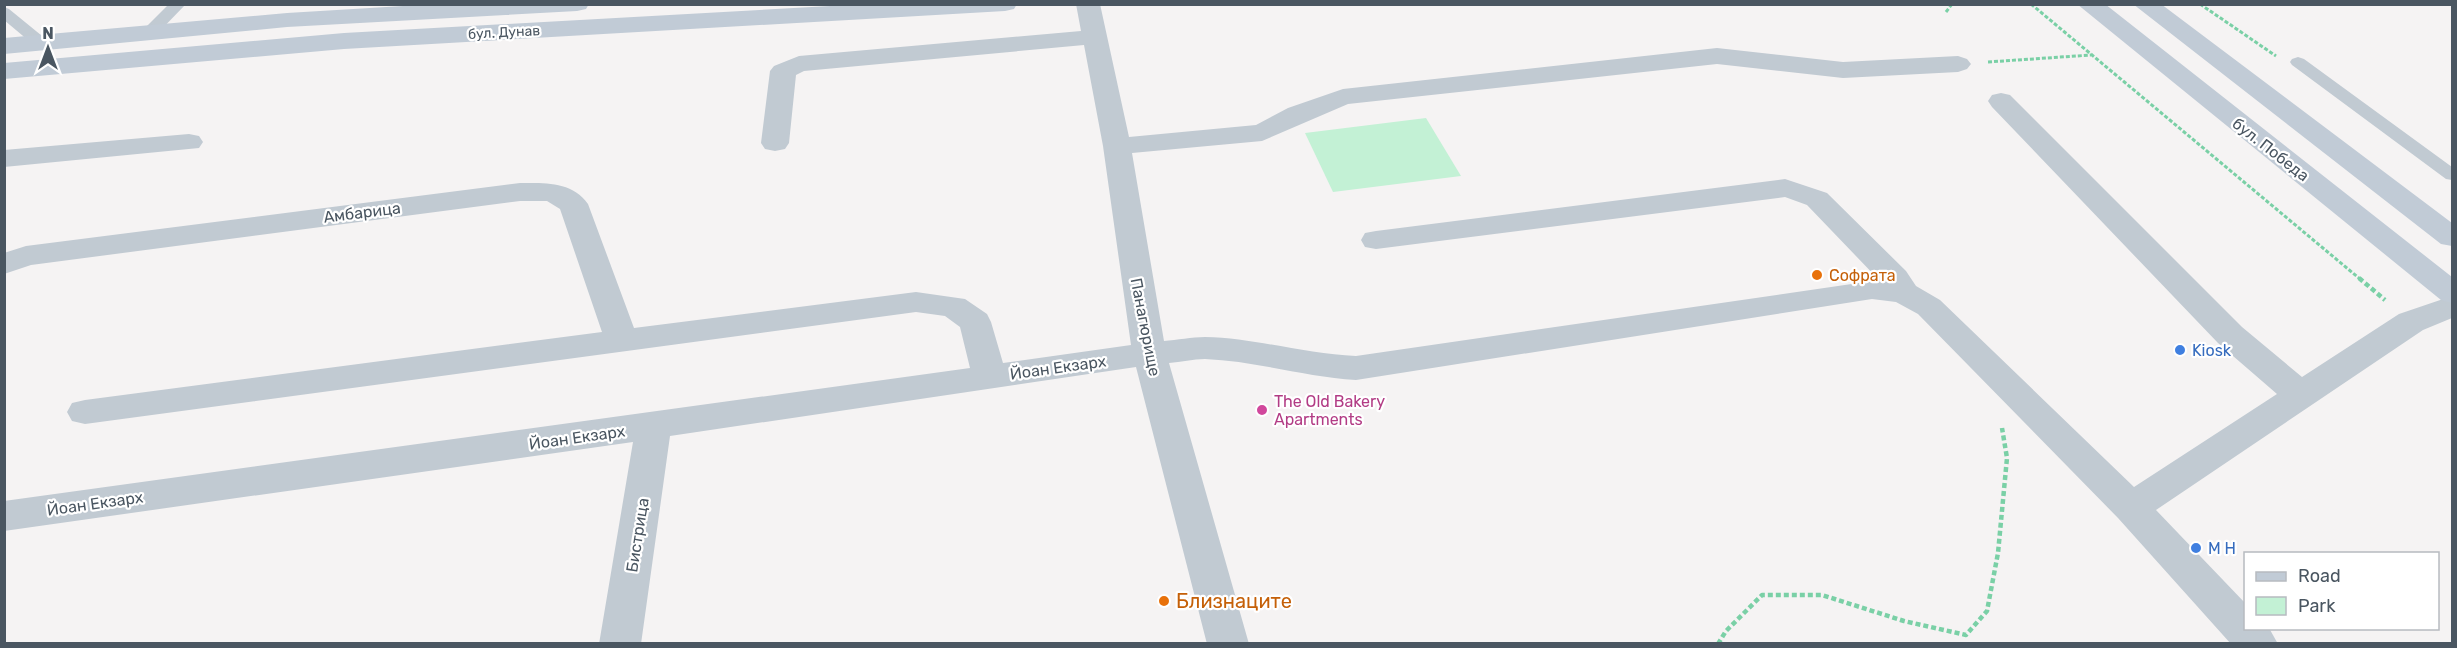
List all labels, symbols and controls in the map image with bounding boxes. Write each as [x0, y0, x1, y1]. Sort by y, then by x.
north arrow [18, 18, 78, 78]
street label: бул. Дунав [468, 22, 541, 43]
text: N [42, 24, 54, 43]
street label: бул. Победа [2229, 114, 2313, 185]
street label: Амбарица [322, 198, 402, 227]
place label: Софрата [1829, 266, 1896, 285]
marker: Софрата [1810, 268, 1824, 282]
street label: Панагюрище [1127, 276, 1164, 378]
place label: Kiosk [2192, 341, 2232, 360]
marker: Kiosk [2173, 343, 2187, 357]
street label: Йоан Екзарх [1009, 351, 1108, 384]
place label: The Old Bakery Apartments [1274, 392, 1385, 429]
marker: The Old Bakery Apartments [1255, 403, 1269, 417]
street label: Йоан Екзарх [528, 421, 627, 454]
street label: Йоан Екзарх [46, 487, 145, 520]
street label: Бистрица [622, 497, 653, 574]
place label: М Н [2208, 539, 2236, 558]
marker: М Н [2189, 541, 2203, 555]
legend [2244, 552, 2439, 630]
text: Road [2298, 565, 2341, 587]
place label: Близнаците [1176, 589, 1292, 613]
marker: Близнаците [1157, 594, 1171, 608]
text: Park [2298, 595, 2336, 617]

